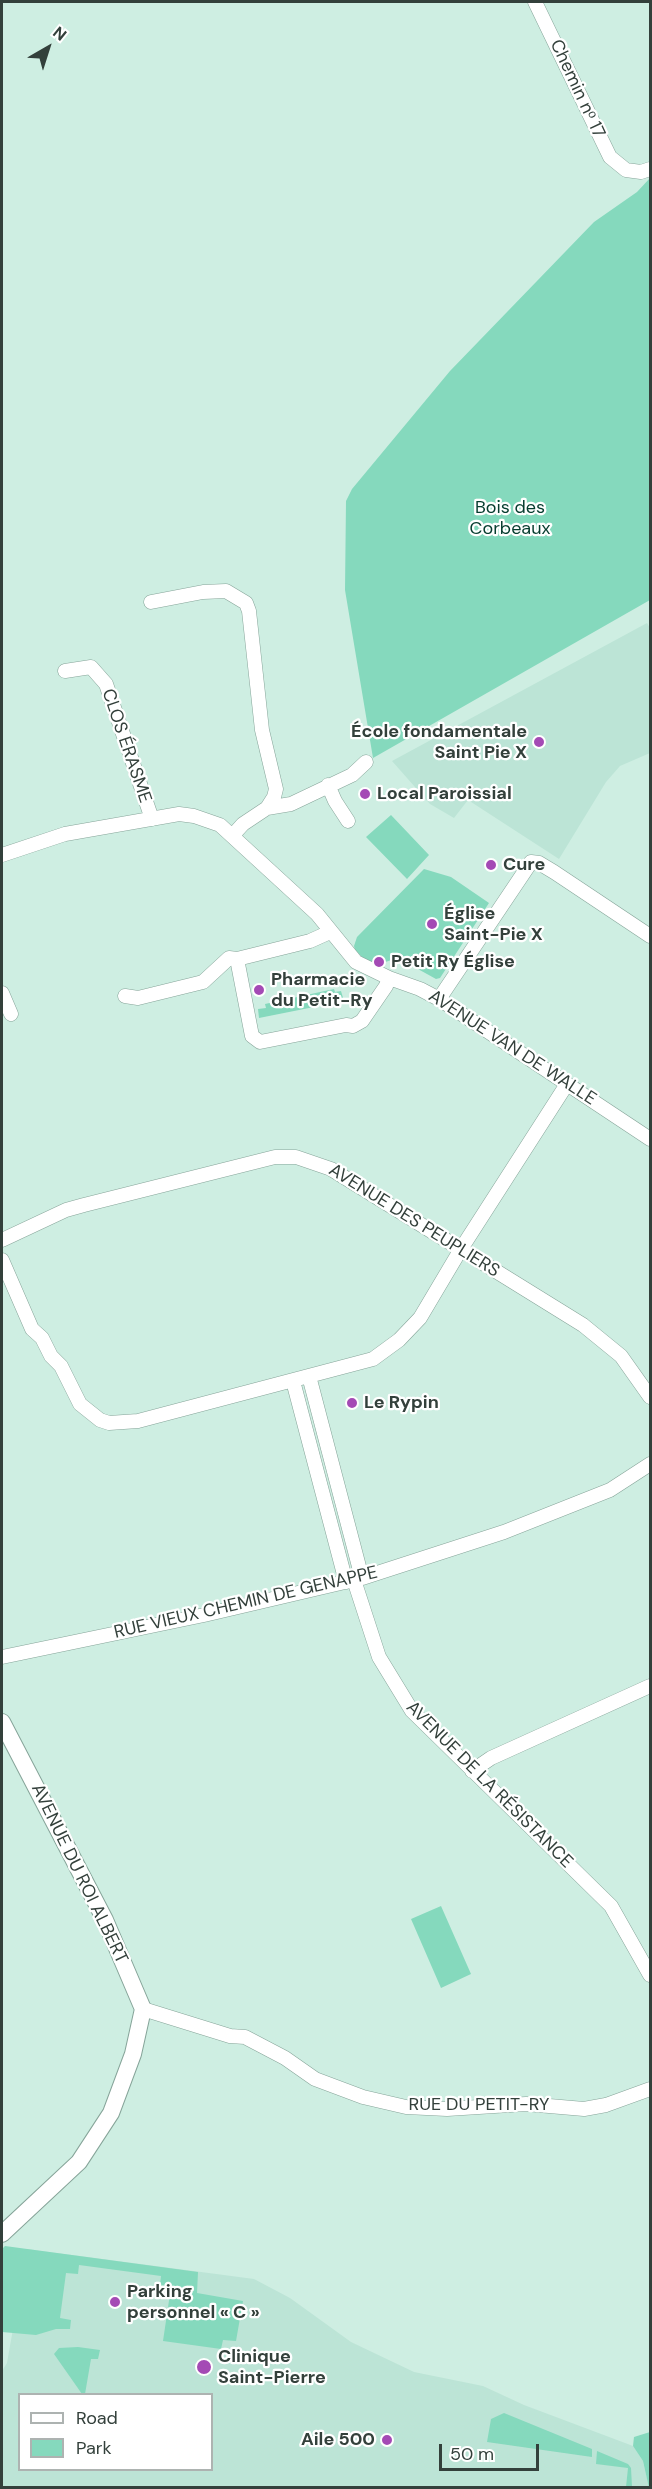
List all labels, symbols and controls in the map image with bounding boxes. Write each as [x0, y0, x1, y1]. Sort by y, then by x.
north arrow [18, 18, 78, 78]
text: N [48, 22, 71, 45]
street label: Chemin nᵒ 17 [545, 36, 609, 142]
park label: Bois des Corbeaux [470, 497, 550, 540]
street label: CLOS ÉRASME [96, 686, 156, 806]
place label: École fondamentale Saint Pie X [351, 721, 527, 764]
marker: École fondamentale Saint Pie X [532, 735, 546, 749]
place label: Local Paroissial [377, 783, 512, 805]
marker: Local Paroissial [358, 787, 372, 801]
place label: Cure [503, 854, 545, 876]
marker: Cure [484, 858, 498, 872]
place label: Église Saint-Pie X [444, 903, 543, 946]
marker: Église Saint-Pie X [425, 917, 439, 931]
place label: Petit Ry Église [391, 951, 515, 973]
marker: Petit Ry Église [372, 955, 386, 969]
place label: Pharmacie du Petit-Ry [271, 969, 373, 1012]
marker: Pharmacie du Petit-Ry [252, 983, 266, 997]
street label: AVENUE VAN DE WALLE [424, 986, 600, 1110]
street label: AVENUE DES PEUPLIERS [325, 1160, 503, 1282]
place label: Le Rypin [364, 1392, 439, 1414]
marker: Le Rypin [345, 1396, 359, 1410]
street label: RUE VIEUX CHEMIN DE GENAPPE [112, 1562, 380, 1644]
street label: AVENUE DE LA RÉSISTANCE [401, 1697, 577, 1873]
street label: AVENUE DU ROI ALBERT [26, 1781, 132, 1967]
street label: RUE DU PETIT-RY [409, 2094, 549, 2116]
place label: Parking personnel « C » [127, 2281, 260, 2324]
marker: Parking personnel « C » [108, 2295, 122, 2309]
place label: Clinique Saint-Pierre [218, 2346, 326, 2388]
marker: Clinique Saint-Pierre [195, 2358, 213, 2376]
legend [18, 2393, 213, 2471]
text: Road [76, 2406, 118, 2430]
place label: Aile 500 [301, 2429, 375, 2451]
scale bar [442, 2432, 542, 2470]
marker: Aile 500 [380, 2433, 394, 2447]
text: Park [76, 2436, 112, 2460]
text: 50 m [450, 2442, 494, 2466]

